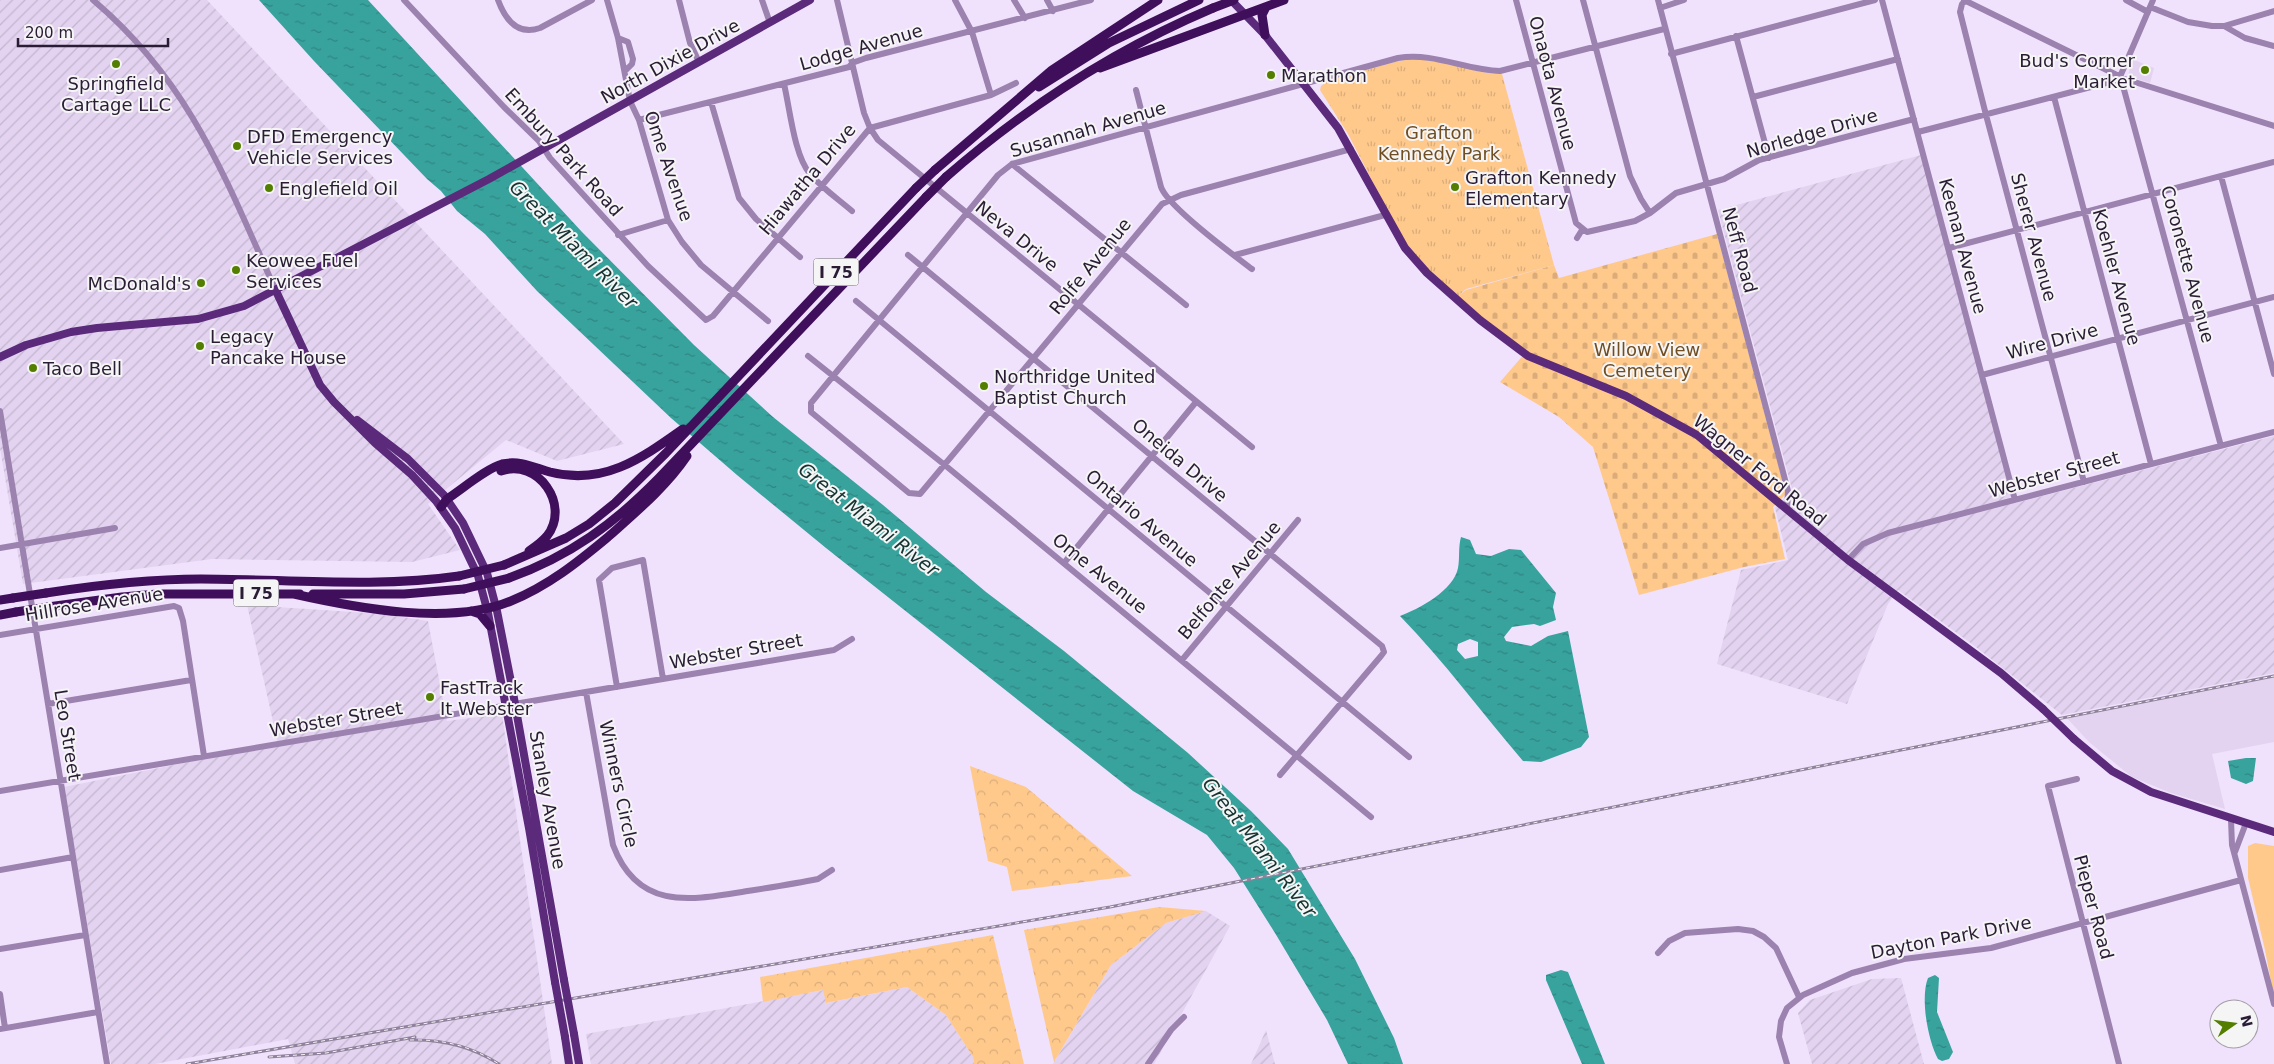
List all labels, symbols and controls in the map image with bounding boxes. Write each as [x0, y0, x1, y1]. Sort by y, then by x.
street label: Onaota Avenue [1525, 13, 1581, 153]
street label: North Dixie Drive [597, 14, 743, 108]
scale bar [18, 15, 168, 47]
street label: Lodge Avenue [797, 19, 925, 75]
text: 200 m [25, 24, 73, 42]
place label: Bud's Corner Market [2019, 50, 2136, 92]
marker: Springfield Cartage LLC [110, 58, 122, 70]
marker: Bud's Corner Market [2139, 64, 2151, 76]
place label: Marathon [1281, 65, 1367, 86]
marker: Marathon [1265, 69, 1277, 81]
place label: Springfield Cartage LLC [61, 73, 171, 115]
street label: Embury Park Road [501, 84, 627, 220]
street label: Susannah Avenue [1008, 97, 1168, 161]
street label: Norledge Drive [1744, 104, 1880, 162]
street label: Ome Avenue [640, 108, 698, 224]
street label: Hiawatha Drive [754, 119, 860, 239]
park label: Grafton Kennedy Park [1378, 122, 1501, 164]
place label: DFD Emergency Vehicle Services [247, 126, 393, 168]
marker: DFD Emergency Vehicle Services [231, 140, 243, 152]
place label: Grafton Kennedy Elementary [1465, 167, 1617, 209]
street label: Sherer Avenue [2007, 171, 2061, 303]
water label: Great Miami River [506, 176, 643, 313]
street label: Keenan Avenue [1935, 176, 1991, 316]
place label: Englefield Oil [279, 178, 398, 199]
marker: Grafton Kennedy Elementary [1449, 181, 1461, 193]
marker: Englefield Oil [263, 182, 275, 194]
street label: Coronette Avenue [2157, 183, 2219, 345]
street label: Neva Drive [972, 196, 1062, 276]
street label: Neff Road [1718, 205, 1762, 295]
street label: Koehler Avenue [2089, 206, 2145, 348]
street label: Rolfe Avenue [1045, 214, 1135, 318]
place label: Keowee Fuel Services [246, 250, 358, 292]
road number: I 75 [814, 258, 858, 286]
marker: Keowee Fuel Services [230, 264, 242, 276]
place label: McDonald's [88, 273, 191, 294]
marker: McDonald's [195, 277, 207, 289]
street label: Wire Drive [2004, 319, 2100, 363]
place label: Legacy Pancake House [210, 326, 346, 368]
park label: Willow View Cemetery [1594, 339, 1700, 381]
marker: Legacy Pancake House [194, 340, 206, 352]
place label: Taco Bell [42, 358, 122, 379]
marker: Taco Bell [27, 362, 39, 374]
place label: Northridge United Baptist Church [994, 366, 1156, 408]
marker: Northridge United Baptist Church [978, 380, 990, 392]
street label: Wagner Ford Road [1689, 410, 1831, 530]
street label: Oneida Drive [1128, 414, 1232, 506]
street label: Webster Street [1986, 446, 2122, 502]
water label: Great Miami River [795, 457, 944, 581]
street label: Ontario Avenue [1082, 465, 1202, 571]
street label: Belfonte Avenue [1173, 517, 1285, 643]
street label: Ome Avenue [1049, 529, 1151, 617]
road number: I 75 [234, 580, 278, 606]
street label: Hillrose Avenue [23, 583, 165, 625]
street label: Webster Street [668, 629, 804, 673]
place label: FastTrack It Webster [440, 677, 533, 719]
street label: Leo Street [50, 688, 86, 782]
marker: FastTrack It Webster [424, 691, 436, 703]
street label: Webster Street [268, 697, 404, 741]
street label: Winners Circle [595, 719, 643, 849]
street label: Stanley Avenue [525, 729, 571, 871]
water label: Great Miami River [1198, 773, 1322, 922]
street label: Pieper Road [2070, 852, 2118, 962]
street label: Dayton Park Drive [1869, 911, 2033, 963]
north arrow [2209, 999, 2259, 1049]
text: N [2237, 1013, 2256, 1028]

